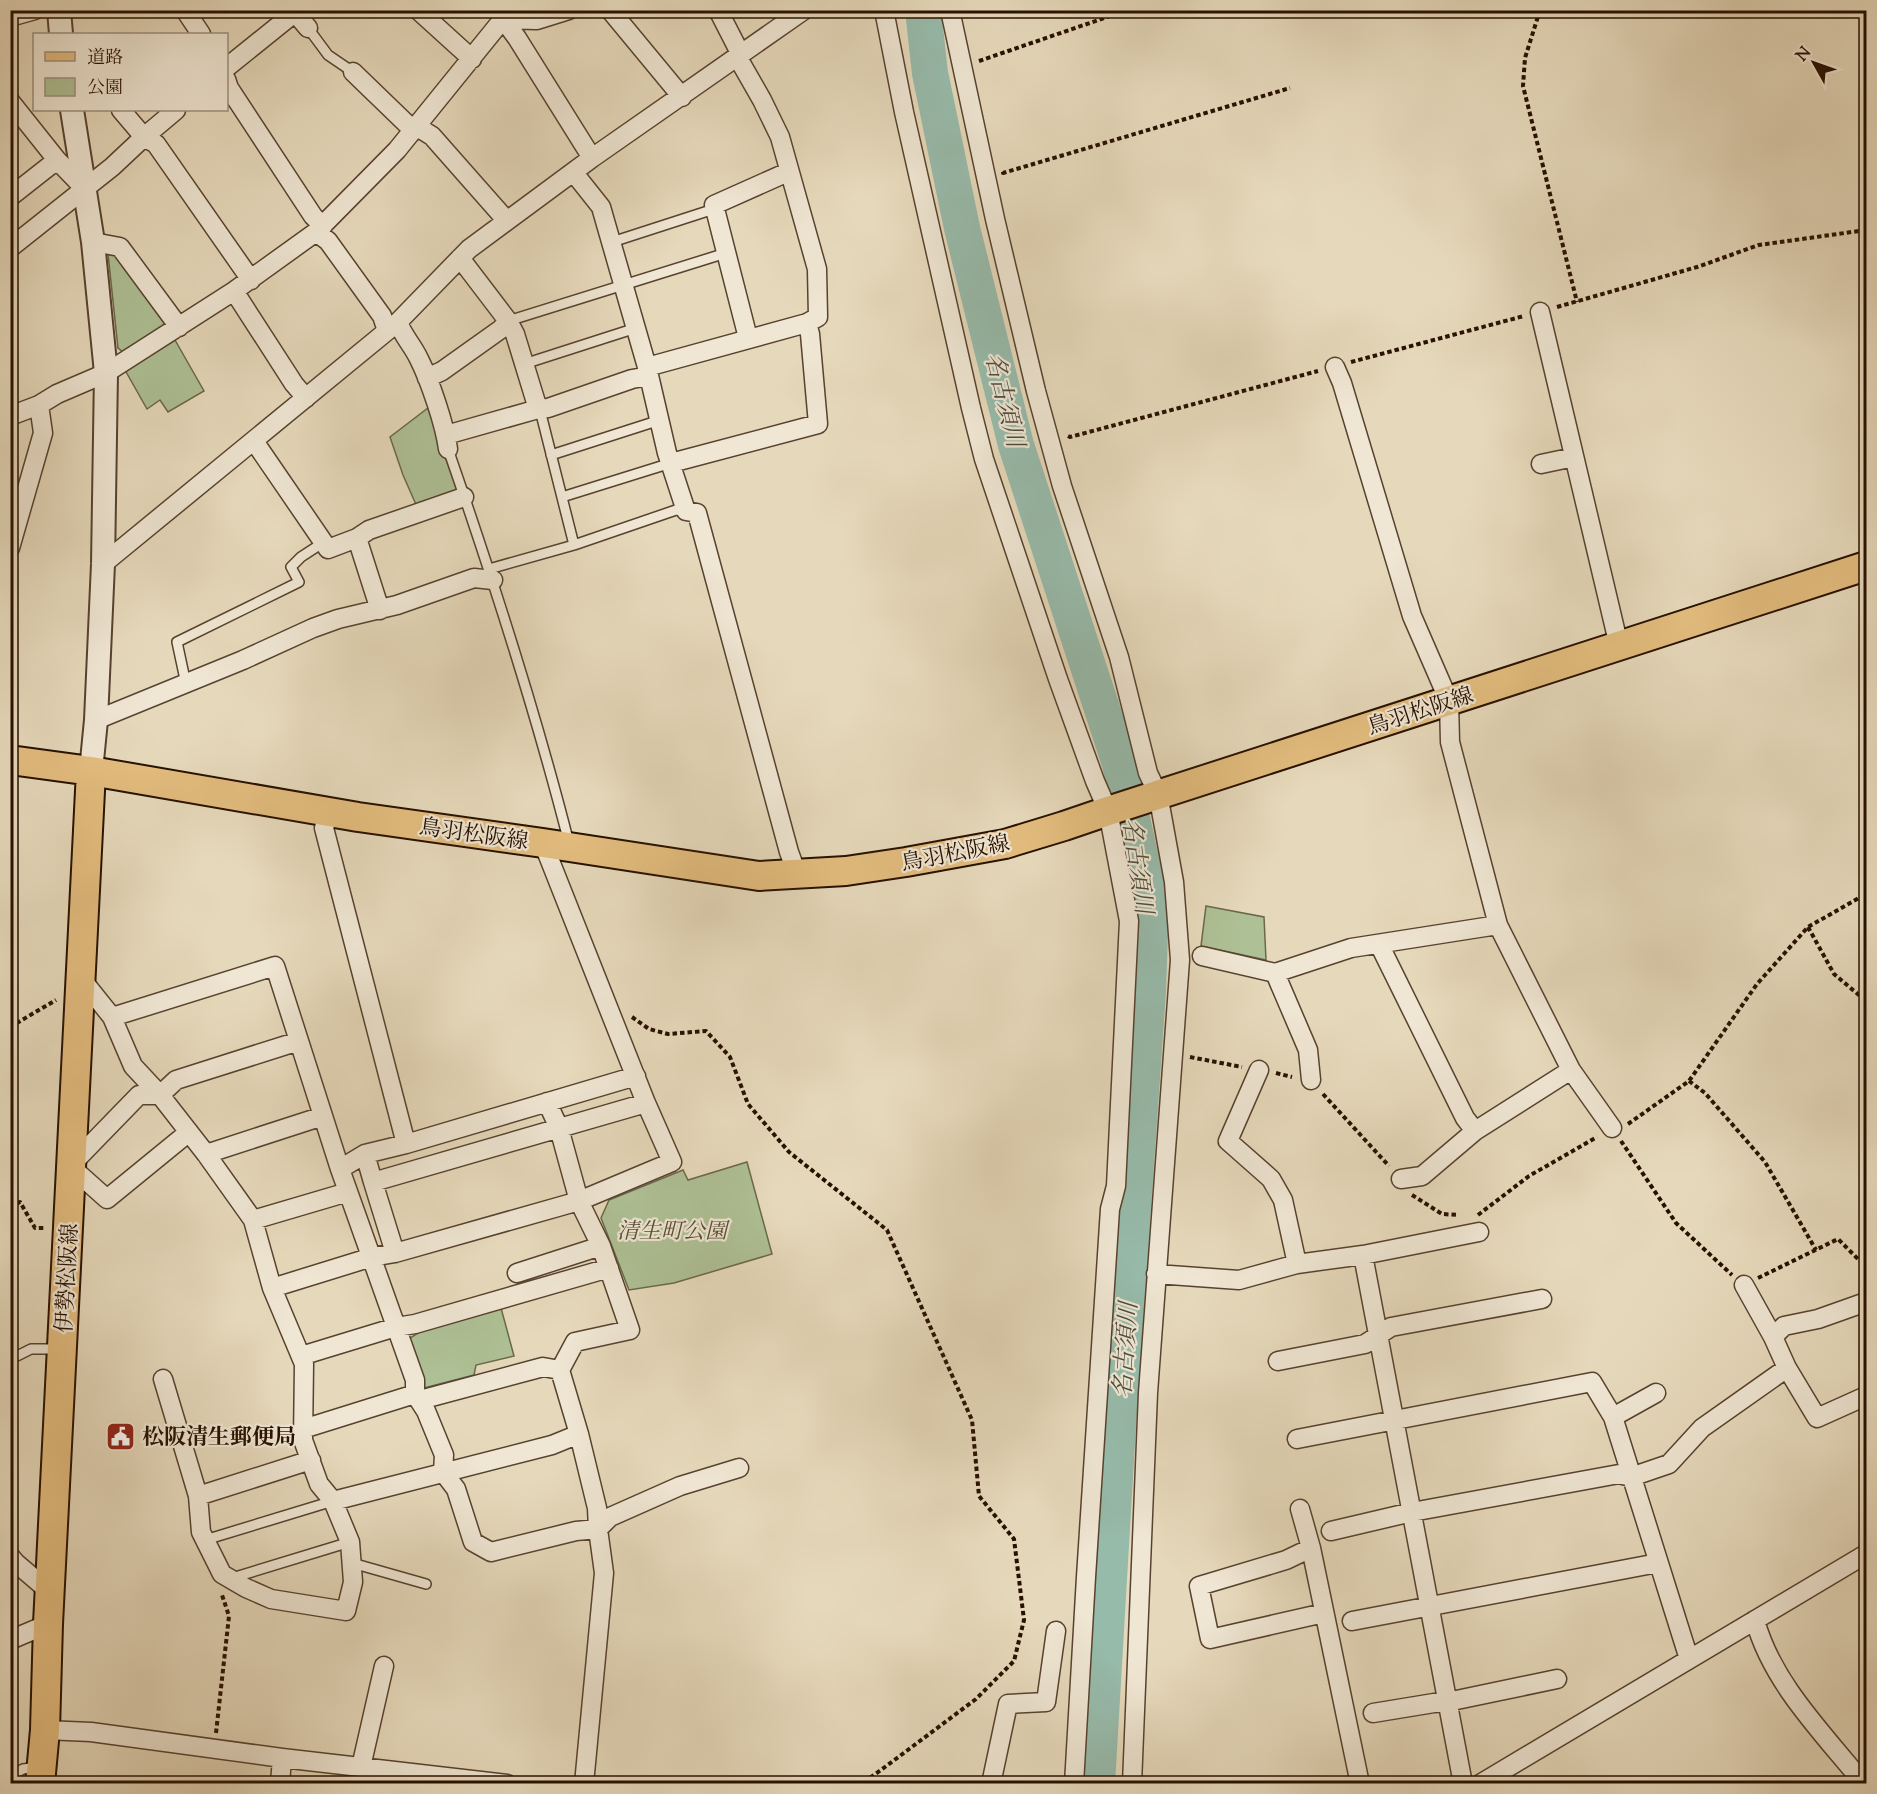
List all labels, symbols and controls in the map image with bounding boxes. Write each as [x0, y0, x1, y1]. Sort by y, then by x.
legend [33, 33, 228, 111]
north arrow [1784, 33, 1844, 93]
text: N [1792, 43, 1817, 67]
text: 道路 [87, 46, 123, 72]
text: 公園 [87, 76, 123, 102]
water label: 名古須川 [975, 350, 1032, 454]
street label: 鳥羽松阪線 [1364, 681, 1478, 745]
street label: 鳥羽松阪線 [417, 812, 530, 859]
water label: 名古須川 [1113, 816, 1160, 919]
street label: 鳥羽松阪線 [899, 829, 1013, 881]
park label: 清生町公園 [617, 1217, 730, 1249]
street label: 伊勢松阪線 [50, 1222, 88, 1334]
water label: 名古須川 [1107, 1298, 1148, 1399]
public building icon: 松阪清生郵便局 [105, 1420, 137, 1452]
place label: 松阪清生郵便局 [142, 1423, 296, 1455]

